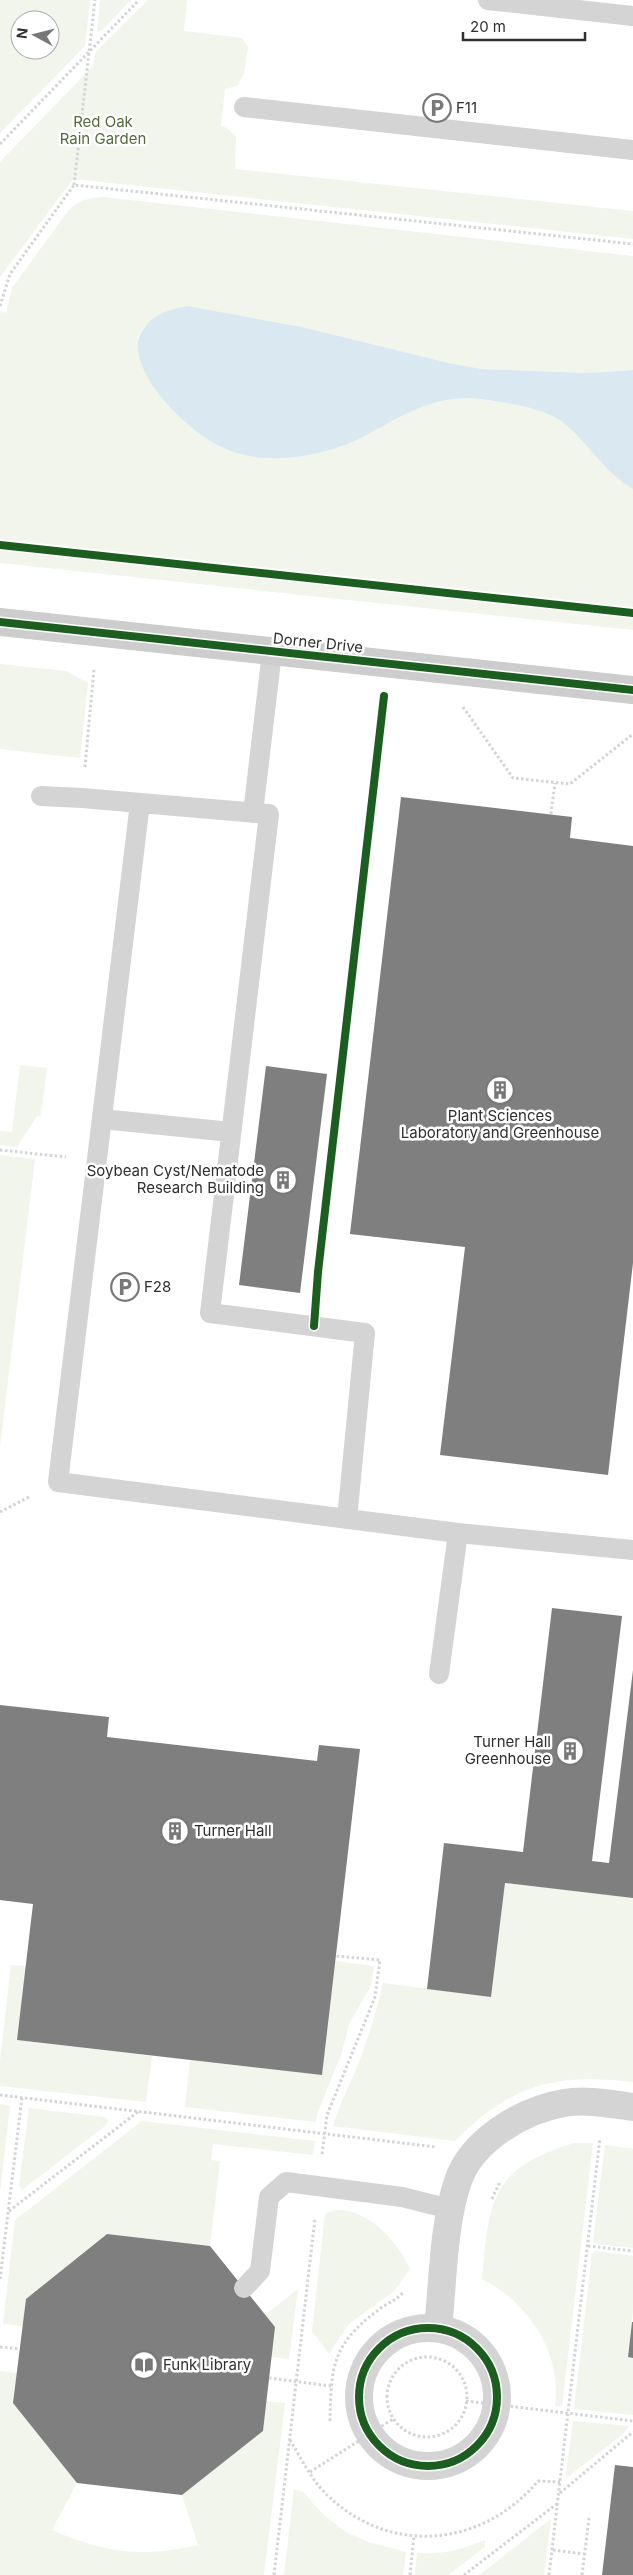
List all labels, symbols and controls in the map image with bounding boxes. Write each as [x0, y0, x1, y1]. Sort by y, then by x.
north arrow [10, 10, 60, 60]
scale bar [463, 10, 586, 42]
text: 20 m [470, 17, 506, 36]
text: N [13, 27, 31, 40]
parking icon: F11 [422, 93, 452, 123]
place label: F11 [456, 98, 477, 117]
park label: Red Oak Rain Garden [60, 112, 146, 148]
street label: Dorner Drive [272, 628, 364, 657]
building icon: Plant Sciences Laboratory and Greenhouse [485, 1075, 515, 1105]
place label: Plant Sciences Laboratory and Greenhouse [401, 1106, 599, 1142]
place label: Soybean Cyst/Nematode Research Building [87, 1161, 264, 1197]
building icon: Soybean Cyst/Nematode Research Building [268, 1165, 298, 1195]
parking icon: F28 [110, 1272, 140, 1302]
place label: F28 [144, 1277, 171, 1296]
place label: Turner Hall Greenhouse [465, 1732, 551, 1768]
building icon: Turner Hall Greenhouse [555, 1736, 585, 1766]
building icon: Turner Hall [160, 1816, 190, 1846]
place label: Turner Hall [194, 1821, 272, 1840]
library icon: Funk Library [129, 2350, 159, 2380]
place label: Funk Library [163, 2355, 252, 2374]

